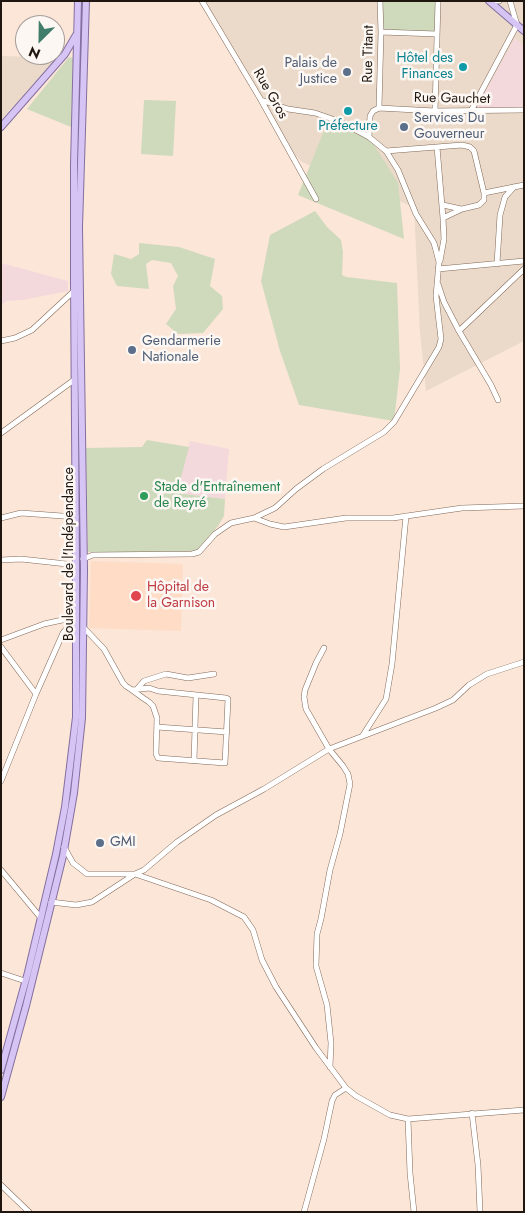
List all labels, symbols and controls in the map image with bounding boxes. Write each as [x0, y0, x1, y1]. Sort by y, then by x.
north arrow [15, 15, 65, 65]
street label: Rue Titant [360, 25, 378, 83]
text: N [26, 42, 44, 64]
place label: Hôtel des Finances [397, 51, 453, 84]
place label: Palais de Justice [284, 56, 337, 88]
marker: Hôtel des Finances [457, 61, 469, 73]
street label: Rue Gros [249, 66, 291, 122]
marker: Palais de Justice [341, 66, 353, 78]
street label: Rue Gauchet [414, 90, 490, 108]
marker: Préfecture [342, 105, 354, 117]
place label: Services Du Gouverneur [414, 111, 485, 144]
place label: Préfecture [318, 119, 378, 135]
marker: Services Du Gouverneur [398, 121, 410, 133]
place label: Gendarmerie Nationale [142, 334, 221, 367]
marker: Gendarmerie Nationale [126, 344, 138, 356]
street label: Boulevard de l'Indépendance [62, 467, 78, 641]
place label: Stade d'Entraînement de Reyré [154, 480, 280, 512]
marker: Stade d'Entraînement de Reyré [138, 490, 150, 502]
place label: Hôpital de la Garnison [147, 580, 215, 612]
marker: Hôpital de la Garnison [129, 589, 143, 603]
place label: GMI [110, 835, 136, 851]
marker: GMI [94, 837, 106, 849]

